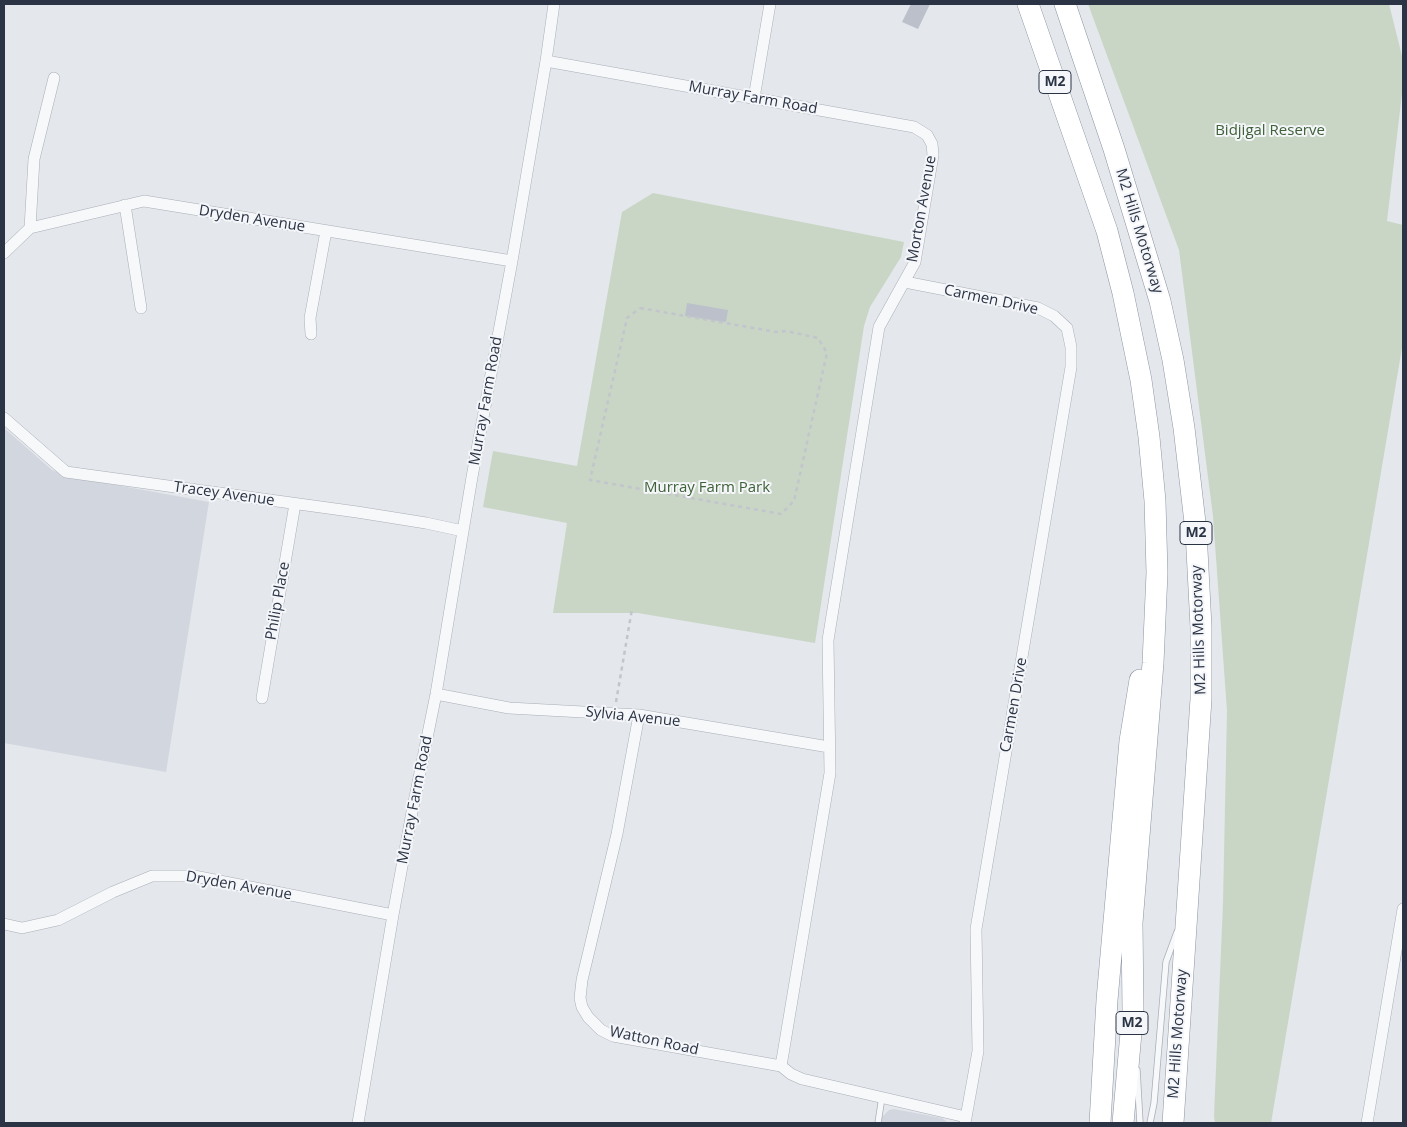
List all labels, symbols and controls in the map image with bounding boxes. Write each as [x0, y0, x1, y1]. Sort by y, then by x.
road number: M2 [1039, 70, 1071, 94]
street label: Murray Farm Road [687, 78, 819, 118]
park label: Bidjigal Reserve [1215, 122, 1325, 140]
street label: Morton Avenue [904, 154, 940, 264]
street label: M2 Hills Motorway [1111, 166, 1167, 296]
street label: Dryden Avenue [198, 202, 306, 236]
street label: Carmen Drive [942, 281, 1040, 319]
street label: Murray Farm Road [466, 335, 506, 467]
street label: Tracey Avenue [172, 478, 276, 510]
park label: Murray Farm Park [644, 479, 770, 497]
road number: M2 [1180, 522, 1212, 544]
street label: Philip Place [262, 560, 294, 642]
street label: M2 Hills Motorway [1188, 565, 1210, 695]
street label: Carmen Drive [997, 656, 1031, 754]
street label: Sylvia Avenue [585, 703, 681, 731]
street label: Murray Farm Road [394, 734, 436, 866]
street label: Dryden Avenue [185, 868, 293, 904]
street label: M2 Hills Motorway [1164, 969, 1192, 1099]
road number: M2 [1116, 1011, 1148, 1034]
street label: Watton Road [608, 1023, 700, 1059]

